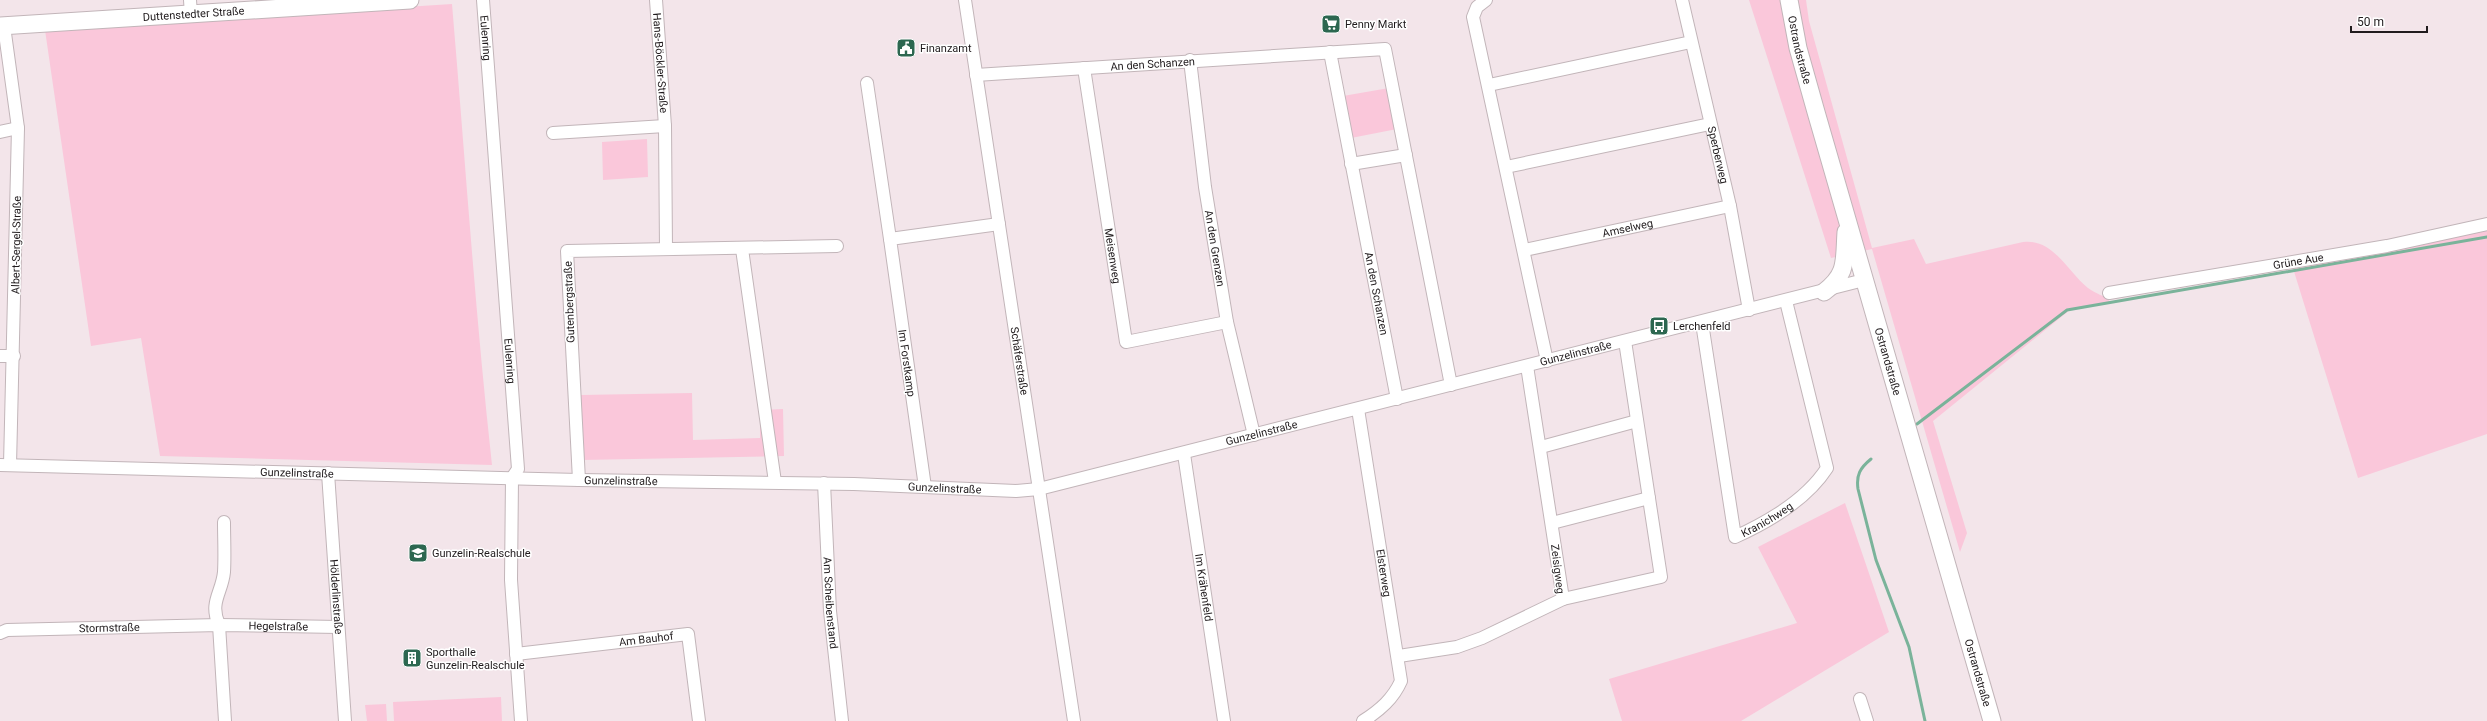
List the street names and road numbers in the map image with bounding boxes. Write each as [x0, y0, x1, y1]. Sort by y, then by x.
street label: Duttenstedter Straße [142, 5, 245, 24]
street label: Hans-Böckler-Straße [650, 12, 670, 114]
street label: Eulenring [477, 15, 494, 61]
street label: Ostrandstraße [1785, 15, 1814, 86]
street label: An den Schanzen [1110, 55, 1195, 73]
street label: Sperberweg [1705, 125, 1731, 185]
street label: Albert-Sergel-Straße [9, 196, 24, 294]
street label: An den Grenzen [1202, 209, 1227, 288]
street label: Amselweg [1601, 217, 1654, 240]
street label: Meisenweg [1102, 227, 1123, 285]
street label: An den Schanzen [1362, 251, 1391, 336]
street label: Grüne Aue [2272, 251, 2325, 272]
street label: Gutenbergstraße [562, 261, 577, 343]
street label: Schäferstraße [1007, 326, 1031, 396]
street label: Ostrandstraße [1872, 326, 1904, 397]
street label: Im Forstkamp [895, 328, 918, 398]
street label: Eulenring [501, 338, 518, 384]
street label: Gunzelinstraße [1538, 338, 1613, 369]
street label: Gunzelinstraße [1224, 418, 1299, 448]
street label: Gunzelinstraße [260, 466, 334, 481]
street label: Gunzelinstraße [584, 474, 658, 488]
street label: Gunzelinstraße [908, 480, 982, 497]
street label: Kranichweg [1739, 500, 1795, 540]
street label: Zeisigweg [1548, 544, 1567, 595]
street label: Elsterweg [1373, 548, 1394, 598]
street label: Im Krähenfeld [1192, 553, 1215, 622]
street label: Am Scheibenstand [820, 557, 840, 649]
street label: Hölderlinstraße [327, 559, 345, 635]
street label: Hegelstraße [248, 619, 308, 633]
street label: Stormstraße [79, 621, 140, 635]
street label: Am Bauhof [618, 630, 674, 649]
street label: Ostrandstraße [1962, 638, 1994, 708]

